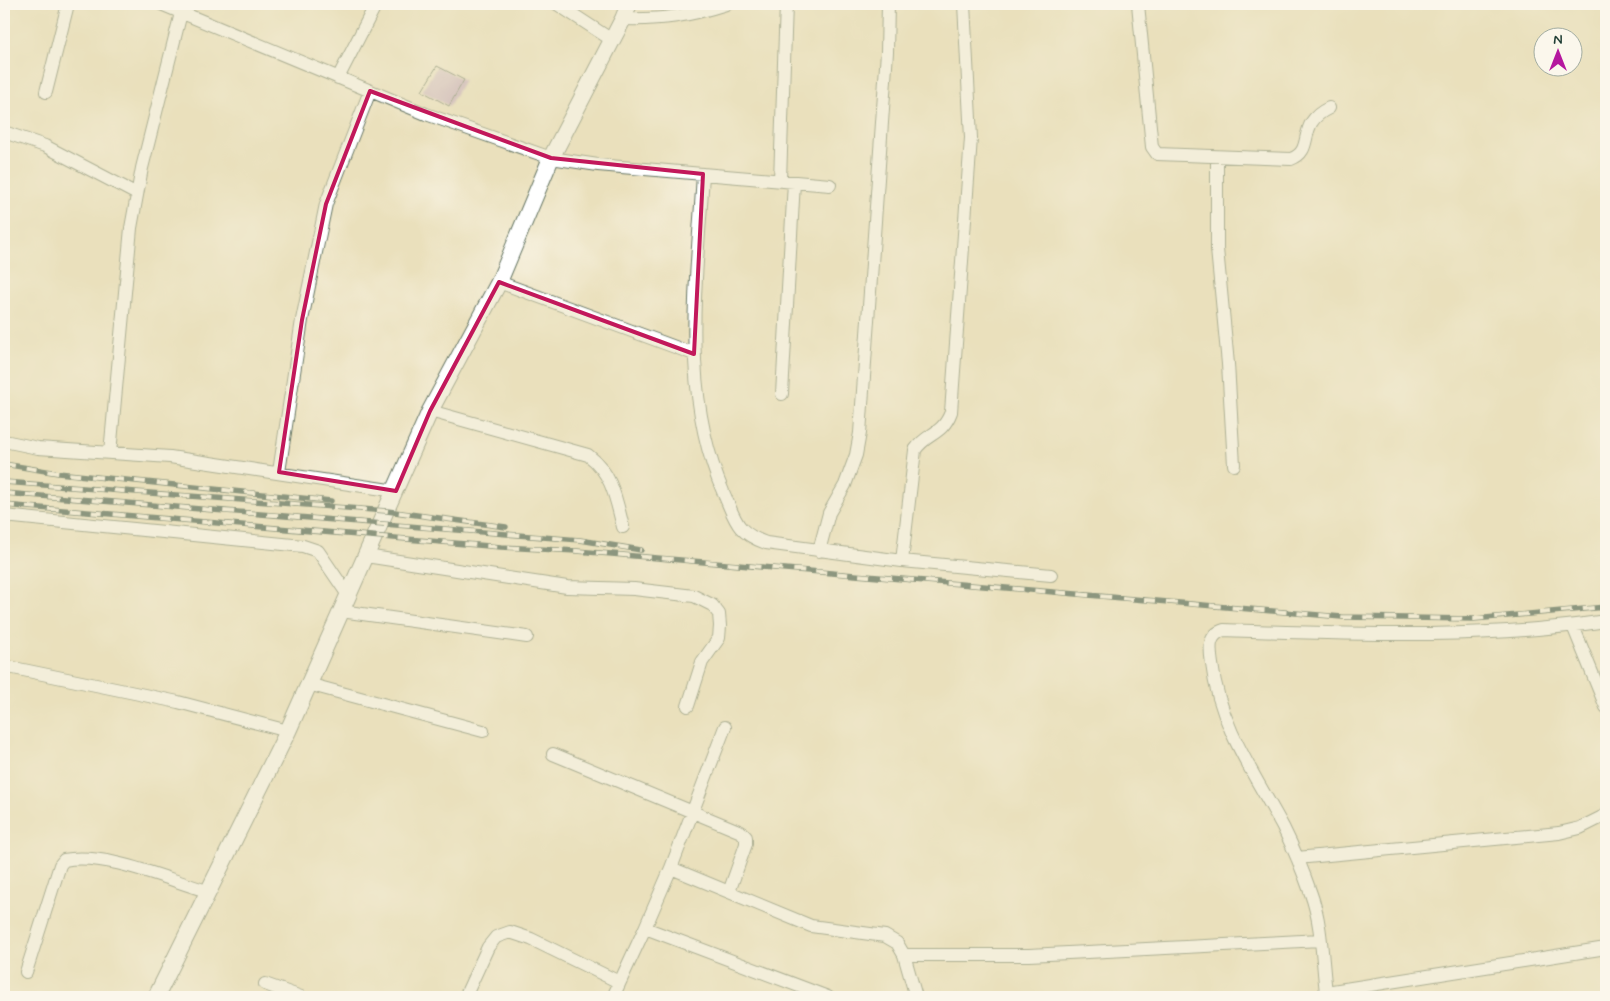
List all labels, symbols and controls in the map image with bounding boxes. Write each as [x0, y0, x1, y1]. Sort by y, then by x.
north arrow [1532, 28, 1582, 78]
text: N [1553, 31, 1563, 49]

